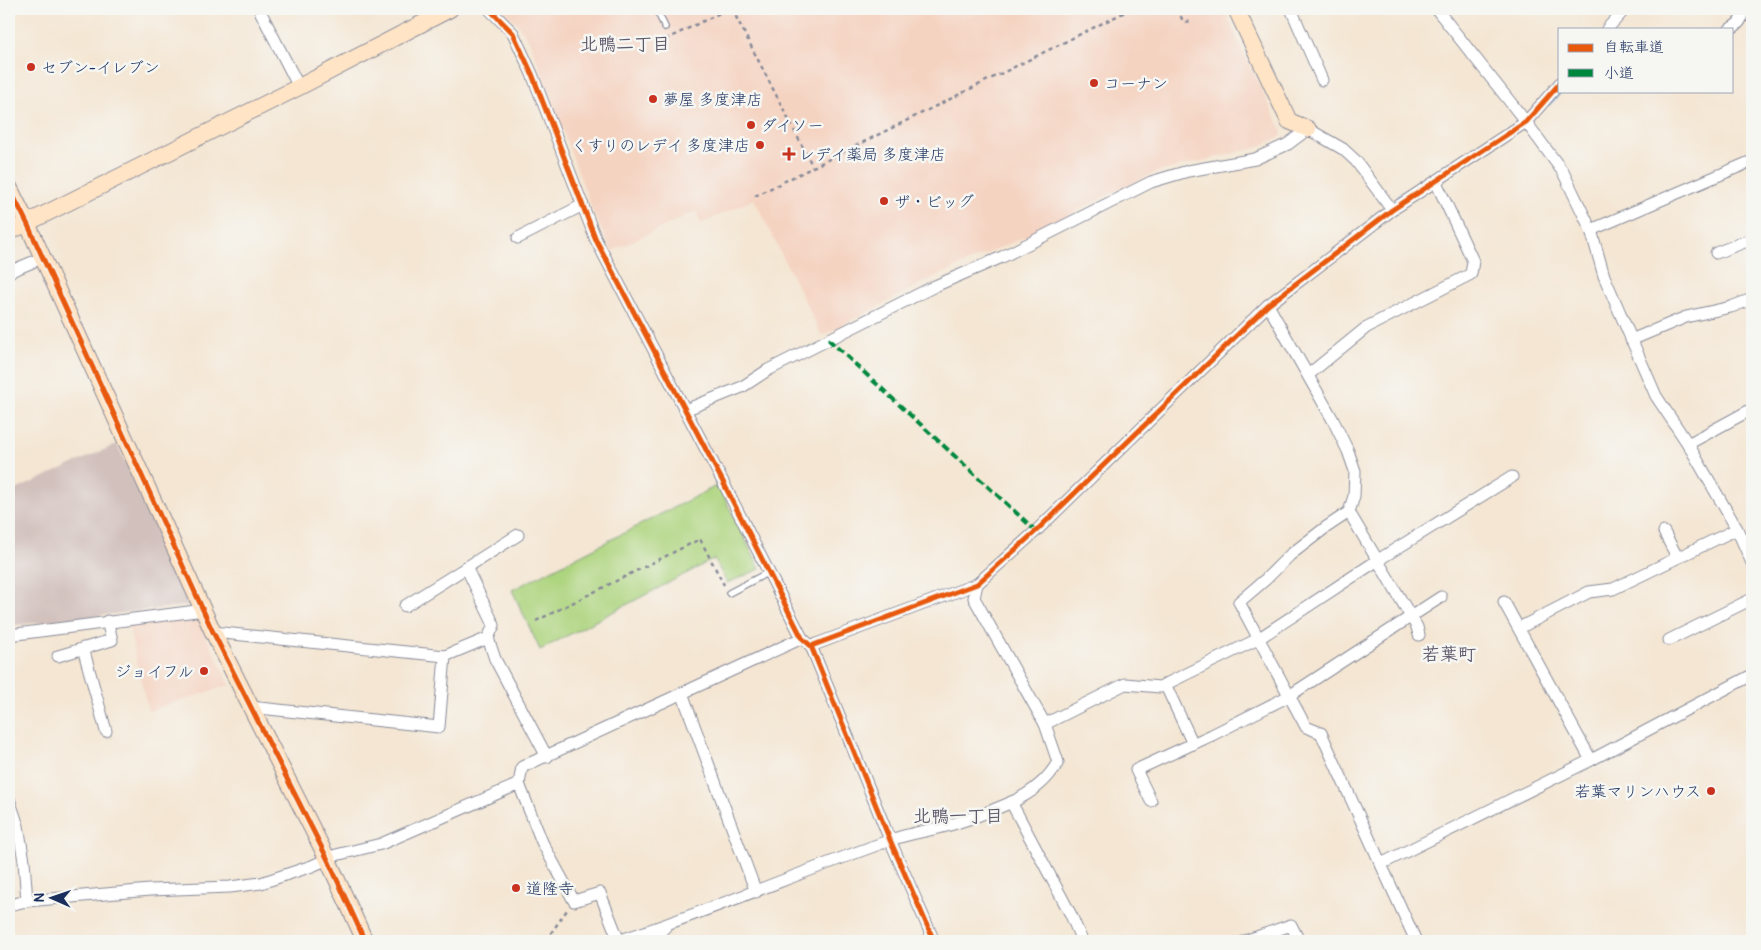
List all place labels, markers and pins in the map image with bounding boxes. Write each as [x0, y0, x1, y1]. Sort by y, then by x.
place label: セブン-イレブン [41, 58, 160, 78]
marker: セブン-イレブン [25, 61, 37, 73]
place label: コーナン [1104, 74, 1168, 94]
marker: コーナン [1088, 77, 1100, 89]
place label: 夢屋 多度津店 [663, 90, 762, 110]
marker: 夢屋 多度津店 [647, 93, 659, 105]
place label: ダイソー [761, 116, 823, 136]
marker: ダイソー [745, 119, 757, 131]
place label: くすりのレデイ 多度津店 [571, 136, 750, 156]
marker: くすりのレデイ 多度津店 [754, 139, 766, 151]
place label: レデイ薬局 多度津店 [799, 145, 946, 165]
marker: レデイ薬局 多度津店 [783, 148, 795, 160]
place label: ザ・ビッグ [894, 192, 974, 212]
marker: ザ・ビッグ [878, 195, 890, 207]
place label: ジョイフル [115, 662, 194, 682]
marker: ジョイフル [198, 665, 210, 677]
place label: 若葉マリンハウス [1575, 782, 1701, 802]
marker: 若葉マリンハウス [1705, 785, 1717, 797]
place label: 道隆寺 [526, 879, 574, 899]
marker: 道隆寺 [510, 882, 522, 894]

